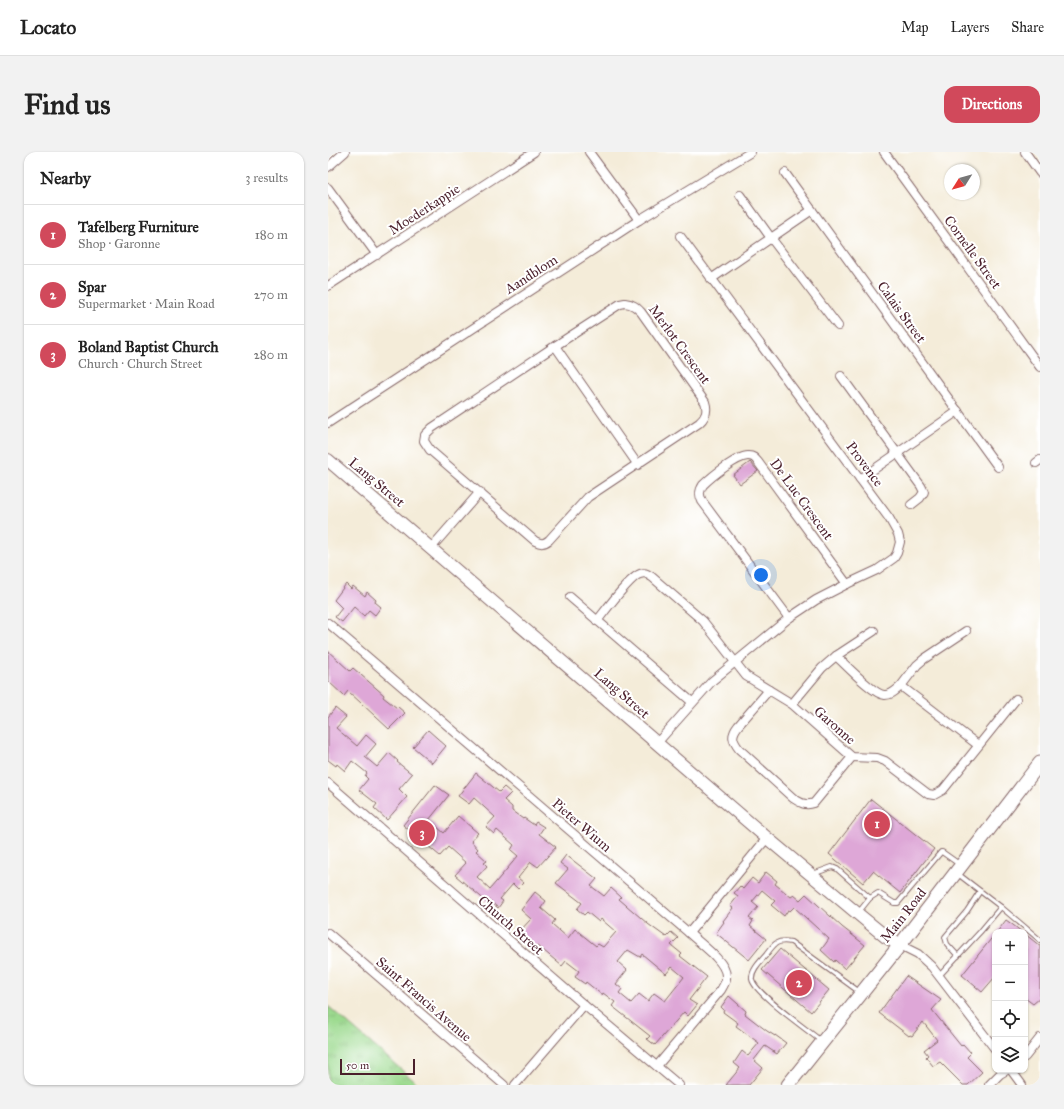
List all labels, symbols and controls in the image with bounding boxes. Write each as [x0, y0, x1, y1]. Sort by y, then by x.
text: Locato [20, 16, 76, 39]
text: Map [901, 19, 929, 36]
text: Layers [951, 19, 989, 36]
text: Share [1011, 19, 1044, 36]
button: Directions [944, 86, 1040, 123]
text: Find us [24, 87, 110, 122]
north arrow [944, 164, 980, 200]
text: Nearby [40, 168, 91, 189]
text: 3 results [245, 170, 288, 186]
street label: Moederkappie [386, 180, 463, 239]
street label: Cornelle Street [940, 212, 1005, 292]
text: Tafelberg Furniture [78, 218, 199, 236]
text: 1 [50, 227, 56, 243]
text: 180 m [255, 227, 288, 243]
text: Shop · Garonne [78, 236, 160, 252]
street label: Aandblom [501, 251, 561, 298]
text: Spar [78, 278, 106, 296]
street label: Calais Street [874, 278, 930, 346]
text: 2 [50, 287, 56, 303]
text: 270 m [254, 287, 288, 303]
text: Supermarket · Main Road [78, 296, 215, 312]
street label: Merlot Crescent [645, 301, 714, 387]
text: Boland Baptist Church [78, 338, 219, 356]
text: 3 [50, 347, 56, 363]
text: 280 m [253, 347, 288, 363]
text: Church · Church Street [78, 356, 202, 372]
street label: Provence [842, 438, 887, 490]
street label: Lang Street [345, 454, 408, 511]
street label: De Luc Crescent [766, 455, 837, 543]
your location [751, 565, 771, 585]
street label: Lang Street [590, 665, 653, 722]
street label: Garonne [810, 703, 859, 748]
street label: Pieter Wium [549, 795, 615, 856]
pin: 1 [864, 809, 890, 839]
pin: 3 [409, 818, 435, 848]
street label: Main Road [877, 885, 930, 946]
street label: Church Street [474, 892, 547, 959]
map controls [992, 929, 1028, 1073]
button: + [992, 929, 1028, 965]
street label: Saint Francis Avenue [373, 953, 475, 1046]
button: − [992, 965, 1028, 1001]
pin: 2 [786, 968, 812, 998]
button: locate [992, 1001, 1028, 1037]
button: layers [992, 1037, 1028, 1073]
scale bar [340, 1057, 415, 1076]
text: 50 m [346, 1059, 369, 1072]

